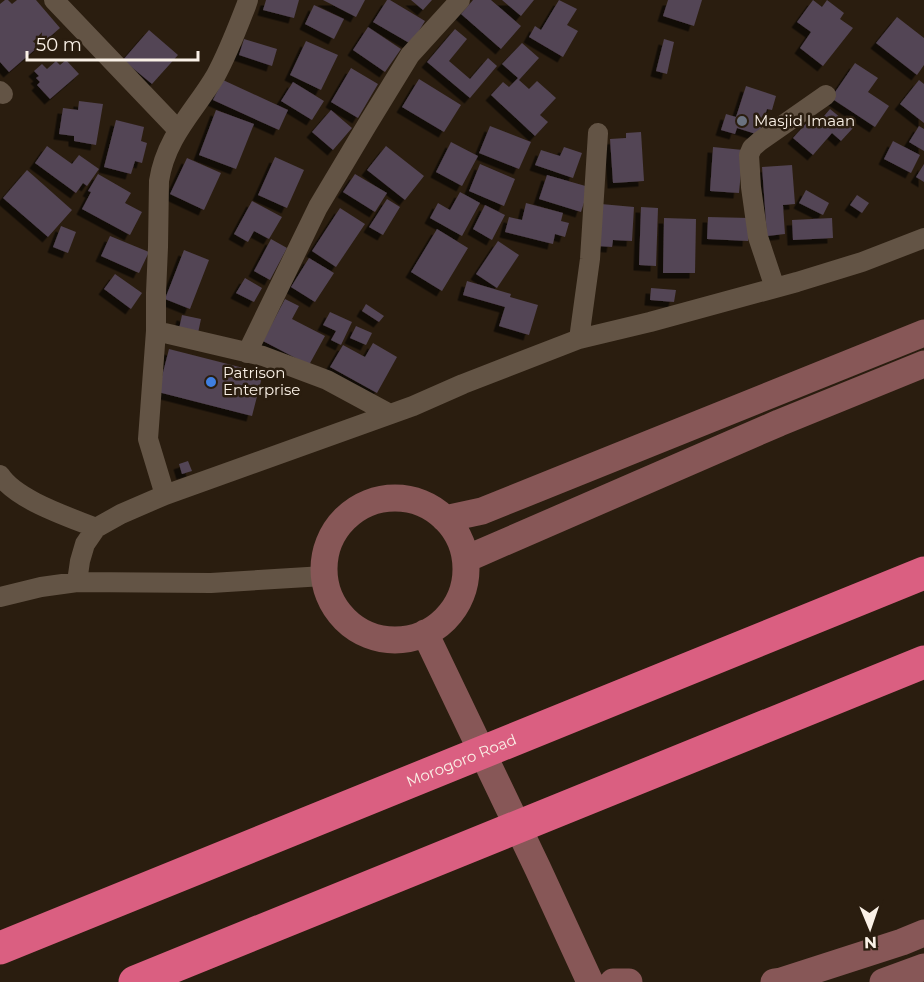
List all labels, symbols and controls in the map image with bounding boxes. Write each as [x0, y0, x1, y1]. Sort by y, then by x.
scale bar [27, 24, 198, 62]
text: 50 m [36, 34, 82, 56]
place label: Masjid Imaan [754, 111, 855, 130]
marker: Masjid Imaan [735, 114, 749, 128]
place label: Patrison Enterprise [223, 363, 300, 399]
marker: Patrison Enterprise [204, 375, 218, 389]
street label: Morogoro Road [403, 729, 519, 791]
north arrow [840, 898, 900, 958]
text: N [864, 933, 877, 952]

